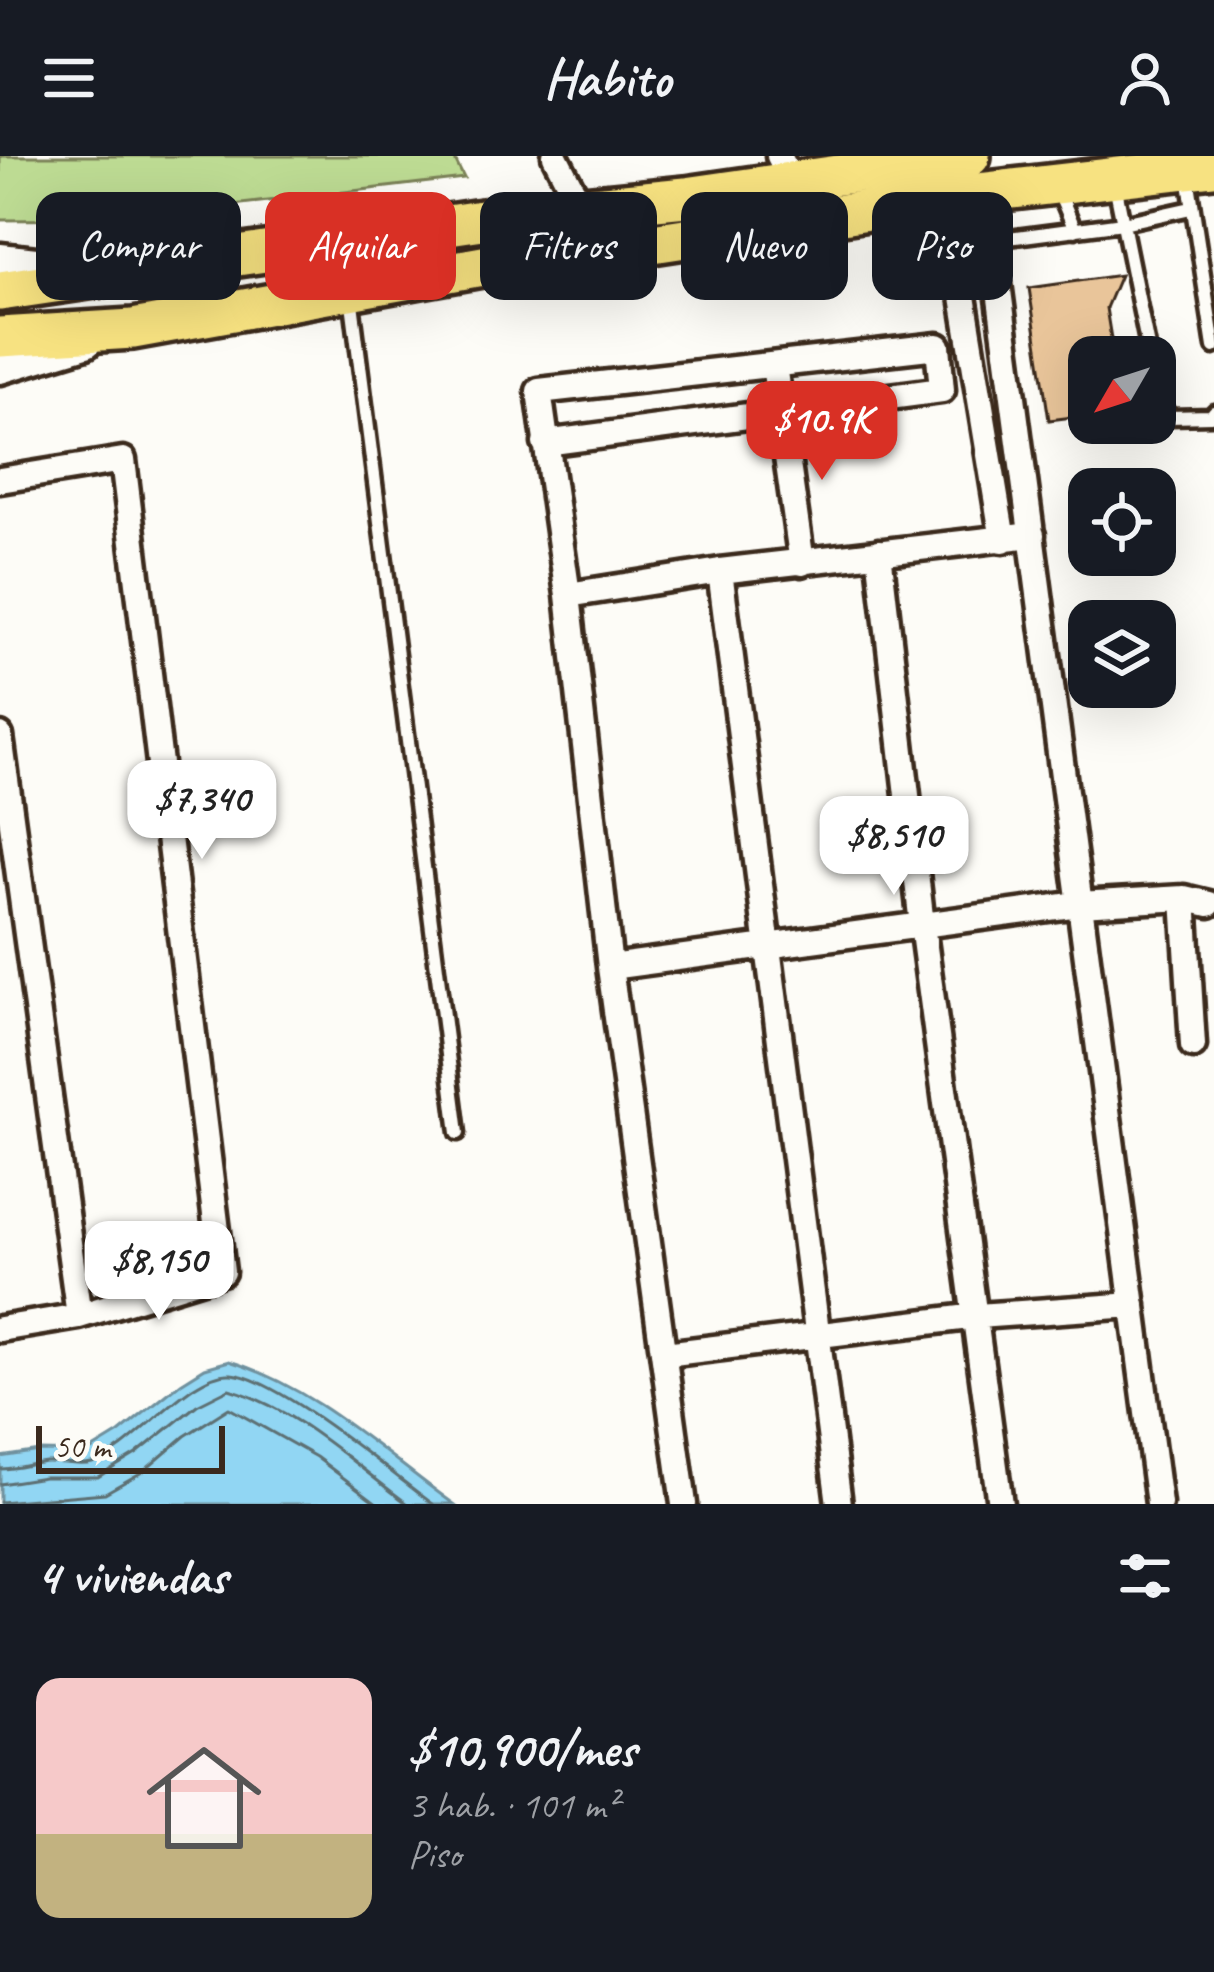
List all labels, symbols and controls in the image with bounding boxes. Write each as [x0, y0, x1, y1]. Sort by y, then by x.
text: Habito [543, 44, 671, 112]
icon: menu [36, 45, 102, 111]
icon: person [1112, 45, 1178, 111]
chip: Comprar [36, 192, 241, 300]
chip: Alquilar [265, 192, 456, 300]
chip: Filtros [480, 192, 657, 300]
chip: Nuevo [681, 192, 848, 300]
chip: Piso [872, 192, 1013, 300]
north arrow [1068, 336, 1176, 444]
map controls [1068, 336, 1176, 708]
pin: $10.9K [724, 381, 920, 483]
text: $10.9K [773, 395, 871, 444]
button: locate [1068, 468, 1176, 576]
button: layers [1068, 600, 1176, 708]
pin: $7,340 [104, 760, 300, 862]
text: $7,340 [154, 774, 250, 823]
pin: $8,510 [796, 796, 992, 898]
text: $8,510 [847, 810, 941, 859]
pin: $8,150 [61, 1221, 257, 1323]
text: $8,150 [112, 1235, 206, 1284]
scale bar [36, 1420, 225, 1473]
text: 50 m [54, 1426, 110, 1468]
icon: filters [1112, 1543, 1178, 1609]
text: 4 viviendas [36, 1544, 227, 1608]
text: $10,900/mes [408, 1717, 636, 1781]
icon: home [132, 1726, 276, 1870]
text: 3 hab. · 101 m² [408, 1781, 617, 1830]
text: Piso [408, 1830, 461, 1879]

